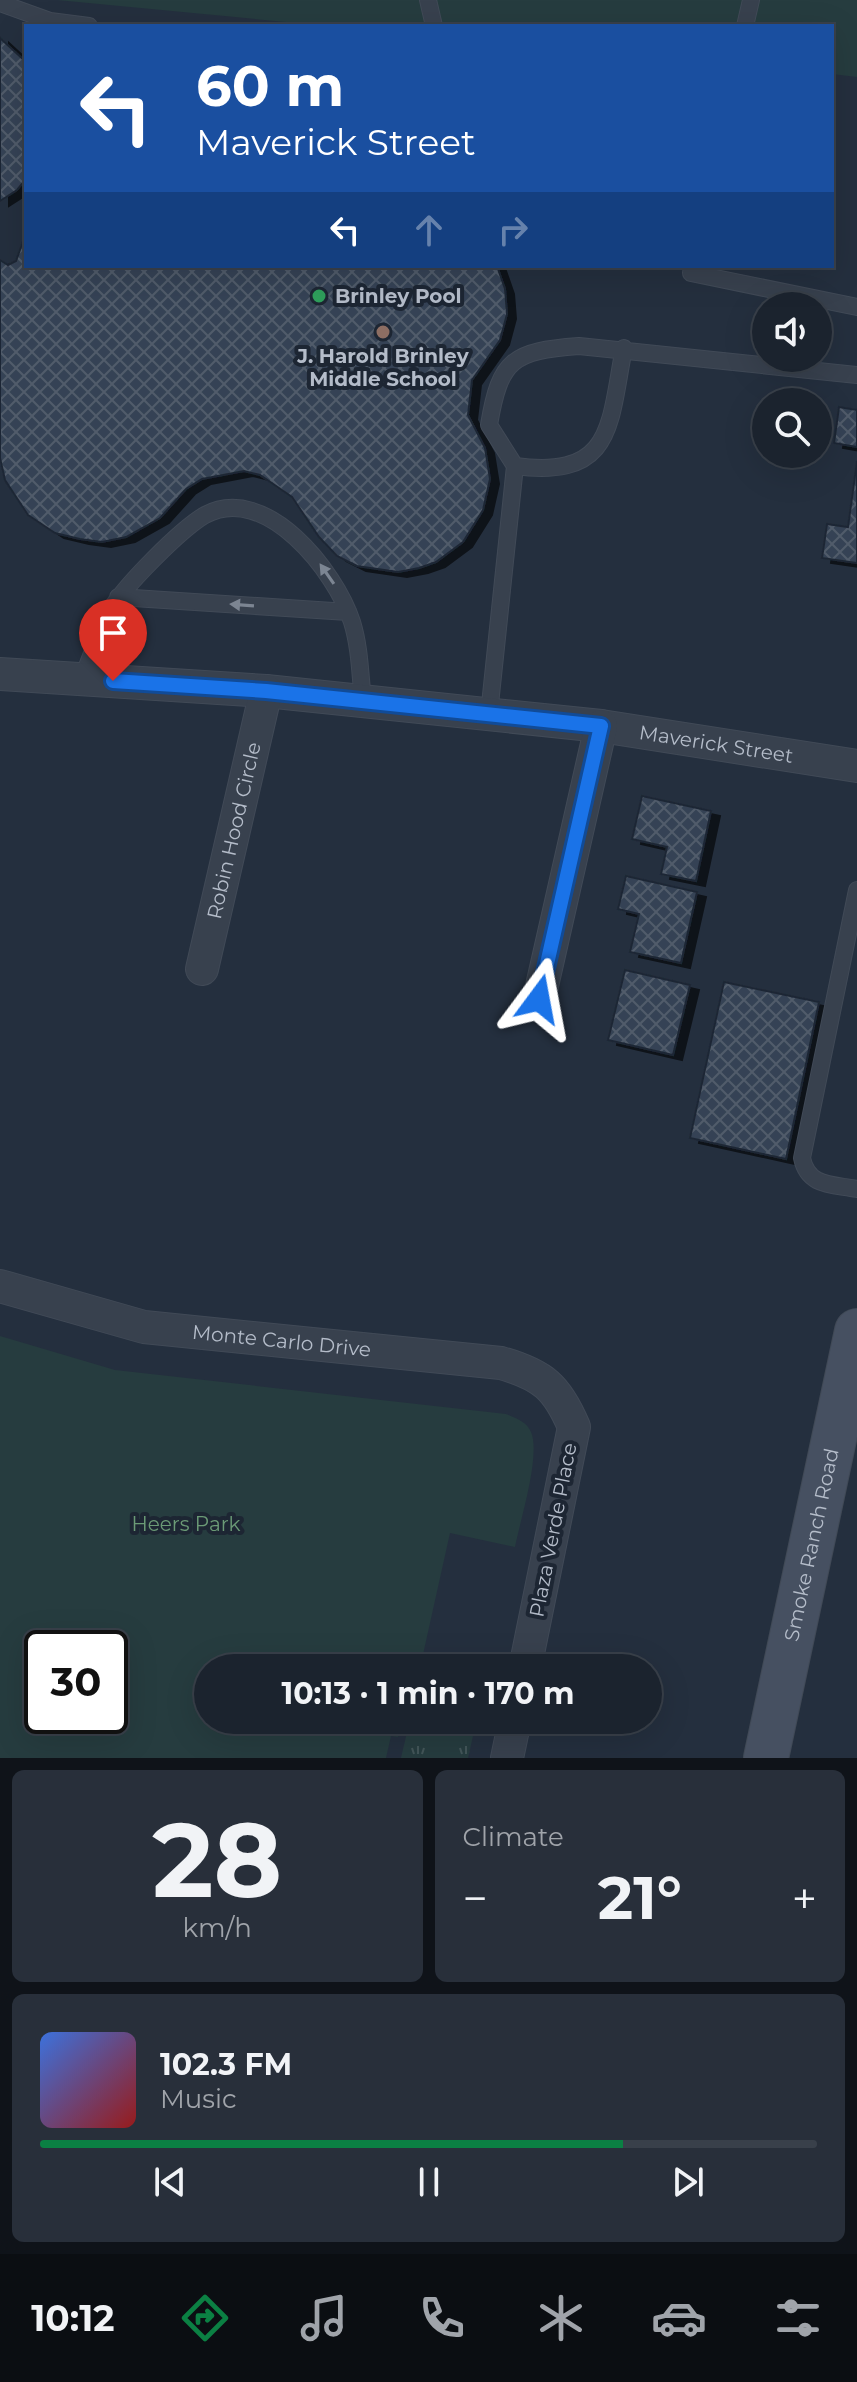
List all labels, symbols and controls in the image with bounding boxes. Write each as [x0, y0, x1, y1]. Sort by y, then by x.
text: 60 m [196, 52, 344, 120]
icon: left [64, 56, 168, 160]
text: Maverick Street [196, 120, 476, 164]
icon: left [323, 208, 367, 252]
icon: ahead [407, 208, 451, 252]
icon: right [491, 208, 535, 252]
place label: Brinley Pool [335, 284, 462, 308]
marker: Brinley Pool [310, 287, 328, 305]
map controls [752, 292, 832, 468]
button: sound [752, 292, 832, 372]
marker: J. Harold Brinley Middle School [374, 323, 392, 341]
place label: J. Harold Brinley Middle School [296, 344, 470, 391]
button: search [752, 388, 832, 468]
one-way arrow [320, 564, 335, 585]
one-way arrow [229, 598, 254, 611]
pin [79, 599, 147, 681]
icon: arrive [91, 611, 135, 655]
street label: Maverick Street [638, 720, 795, 768]
street label: Robin Hood Circle [202, 740, 266, 921]
position arrow [497, 957, 581, 1041]
street label: Monte Carlo Drive [191, 1320, 372, 1362]
street label: Plaza Verde Place [524, 1441, 582, 1619]
street label: Smoke Ranch Road [779, 1446, 844, 1644]
park label: Heers Park [131, 1512, 241, 1536]
speed limit sign: 30 [24, 1630, 128, 1734]
text: 10:13 · 1 min · 170 m [281, 1675, 575, 1712]
text: 28 [152, 1796, 282, 1923]
text: Climate [463, 1821, 564, 1853]
text: 21° [598, 1861, 682, 1934]
text: − [463, 1871, 488, 1925]
text: + [792, 1871, 817, 1925]
text: km/h [183, 1912, 252, 1944]
text: 102.3 FM [160, 2046, 292, 2083]
text: Music [160, 2083, 237, 2115]
icon: previous [148, 2160, 192, 2204]
icon: pause [407, 2160, 451, 2204]
icon: next [666, 2160, 710, 2204]
icon: directions [177, 2290, 233, 2346]
icon: music [296, 2290, 352, 2346]
icon: phone [414, 2290, 470, 2346]
icon: climate [533, 2290, 589, 2346]
icon: car [651, 2290, 707, 2346]
icon: filters [770, 2290, 826, 2346]
text: 10:12 [31, 2296, 115, 2340]

